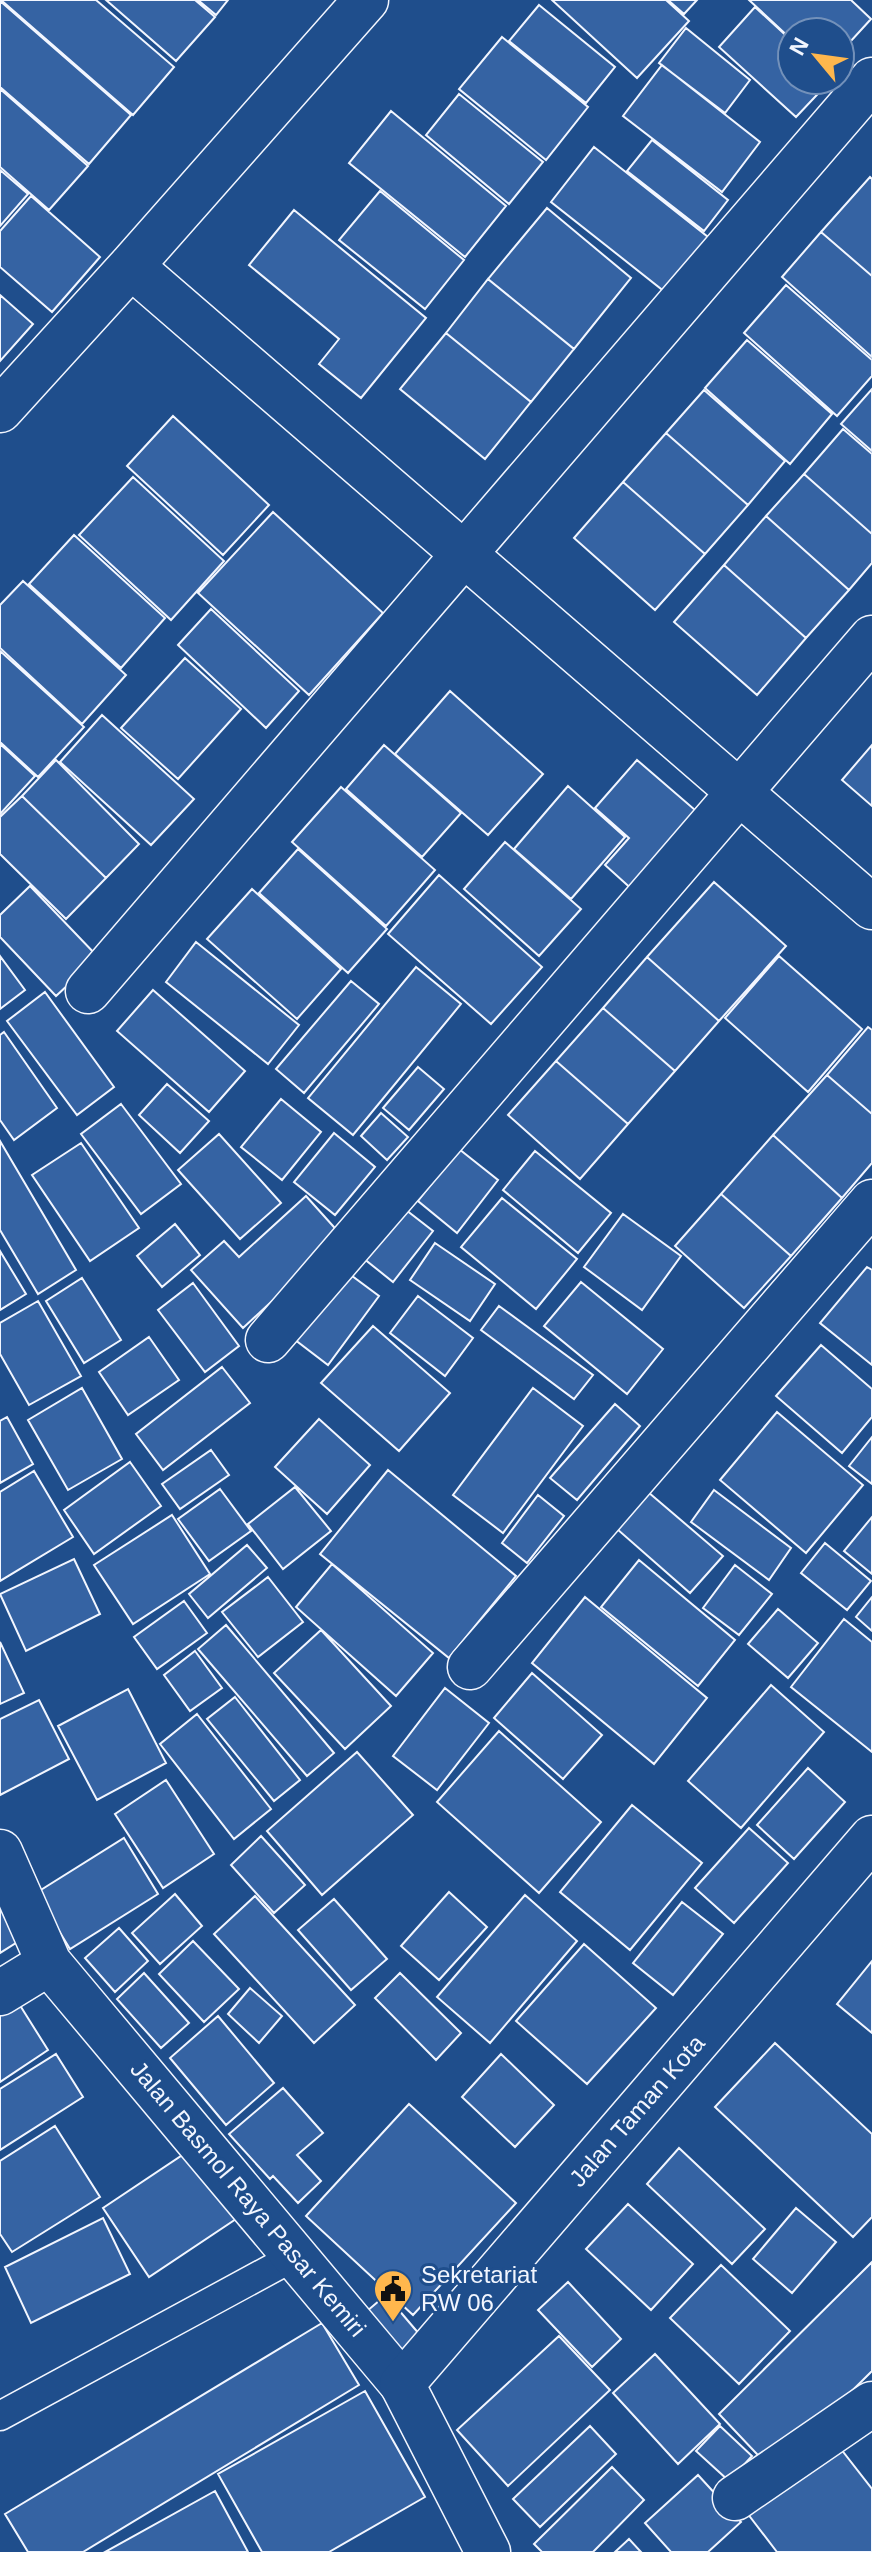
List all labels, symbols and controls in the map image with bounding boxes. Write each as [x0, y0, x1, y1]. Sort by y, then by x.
north arrow [776, 16, 856, 96]
text: N [784, 34, 814, 60]
street label: Jalan Taman Kota [564, 2029, 710, 2192]
street label: Jalan Basmol Raya Pasar Kemiri [125, 2056, 371, 2342]
place label: Sekretariat RW 06 [421, 2261, 537, 2316]
public building icon: Sekretariat RW 06 [372, 2268, 414, 2323]

